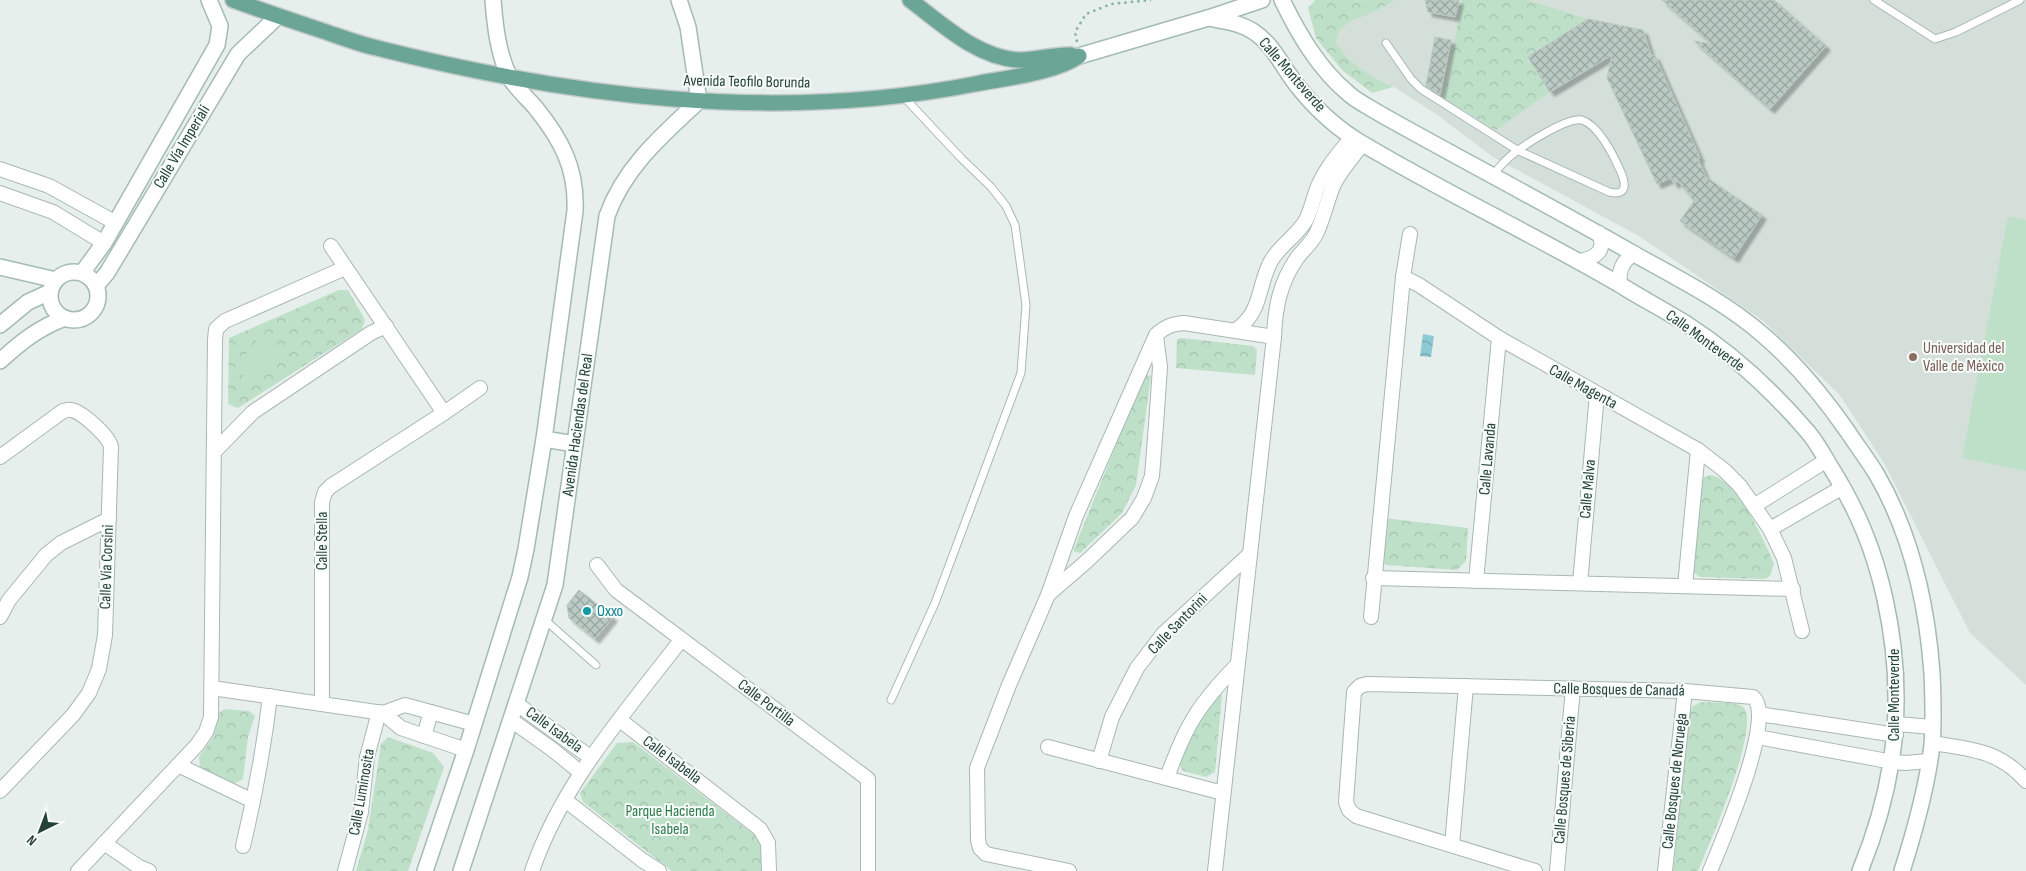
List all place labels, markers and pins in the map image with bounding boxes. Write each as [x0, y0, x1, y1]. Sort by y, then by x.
place label: Universidad del Valle de México [1923, 339, 2004, 376]
marker: Universidad del Valle de México [1907, 351, 1919, 363]
place label: Oxxo [597, 602, 623, 621]
marker: Oxxo [581, 605, 593, 617]

